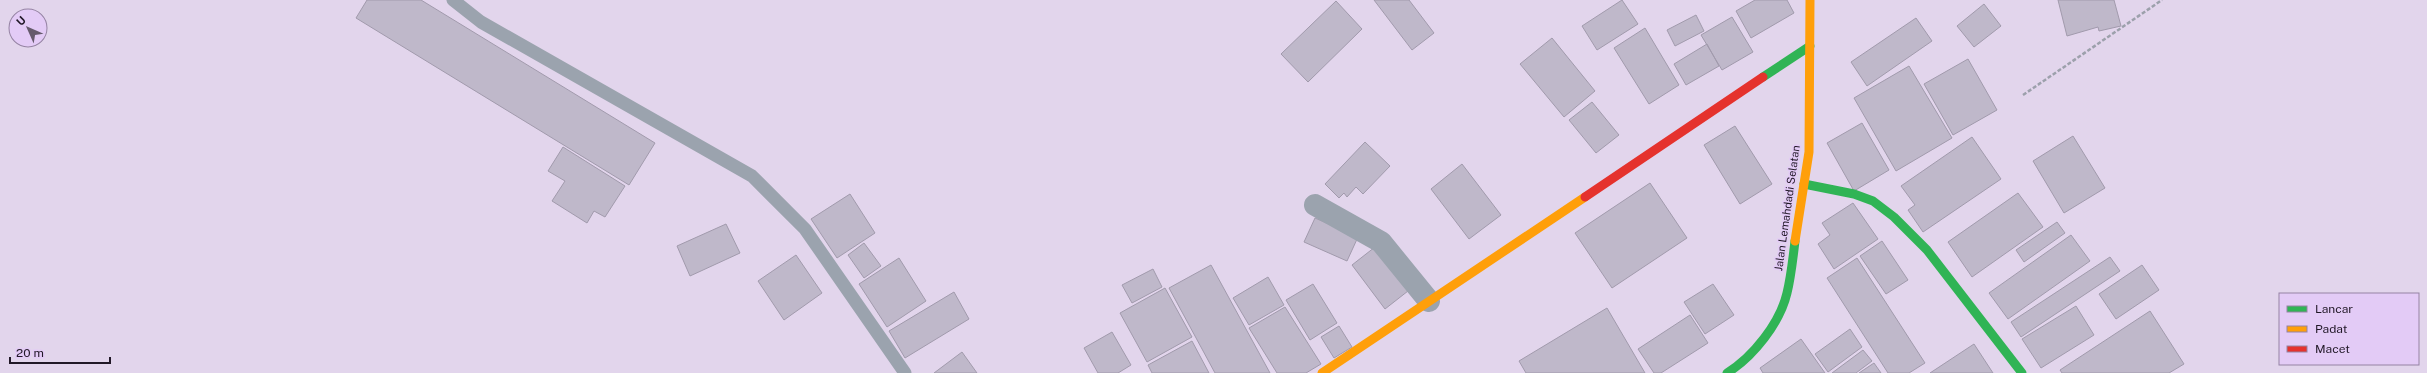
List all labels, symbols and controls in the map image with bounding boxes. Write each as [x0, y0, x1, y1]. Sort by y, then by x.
north arrow [8, 8, 48, 48]
text: U [14, 14, 28, 28]
street label: Jalan Lemahdadi Selatan [1772, 144, 1802, 272]
legend [2279, 293, 2419, 365]
text: Lancar [2315, 302, 2353, 316]
text: Padat [2315, 322, 2348, 336]
scale bar [10, 339, 110, 365]
text: Macet [2315, 342, 2350, 356]
text: 20 m [16, 346, 44, 360]

